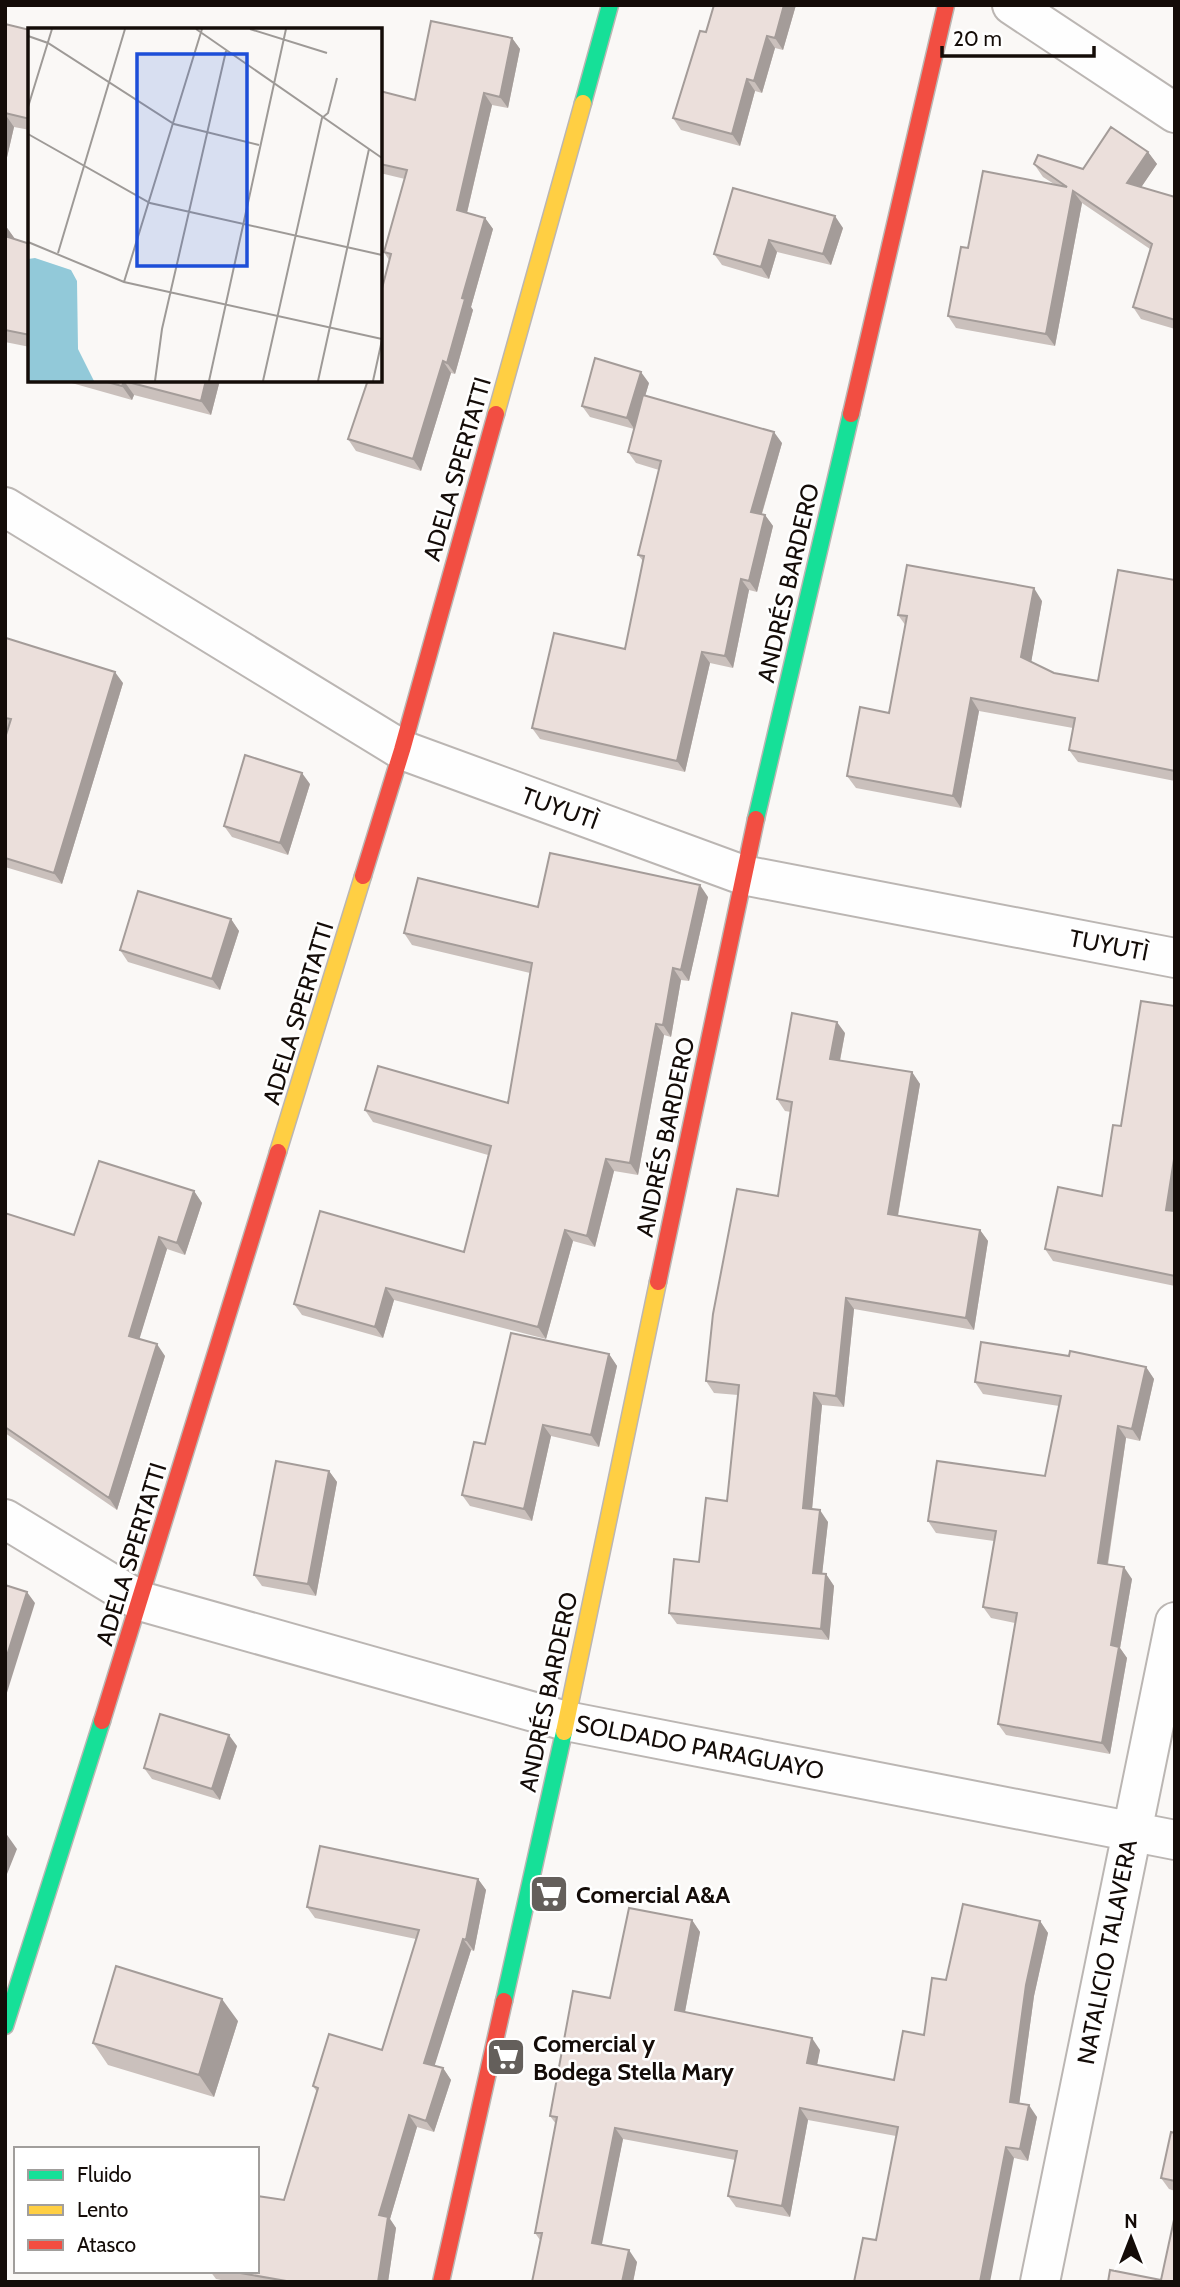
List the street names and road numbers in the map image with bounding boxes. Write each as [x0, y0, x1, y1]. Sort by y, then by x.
street label: ADELA SPERTATTI [417, 374, 497, 564]
street label: ANDRÉS BARDERO [751, 481, 825, 685]
street label: TUYUTÌ [517, 781, 603, 835]
street label: ADELA SPERTATTI [256, 918, 340, 1108]
street label: TUYUTÌ [1067, 923, 1151, 967]
street label: ANDRÉS BARDERO [630, 1034, 700, 1240]
street label: ADELA SPERTATTI [89, 1459, 173, 1649]
street label: ANDRÉS BARDERO [513, 1589, 583, 1795]
street label: SOLDADO PARAGUAYO [573, 1709, 827, 1785]
street label: NATALICIO TALAVERA [1071, 1837, 1143, 2067]

